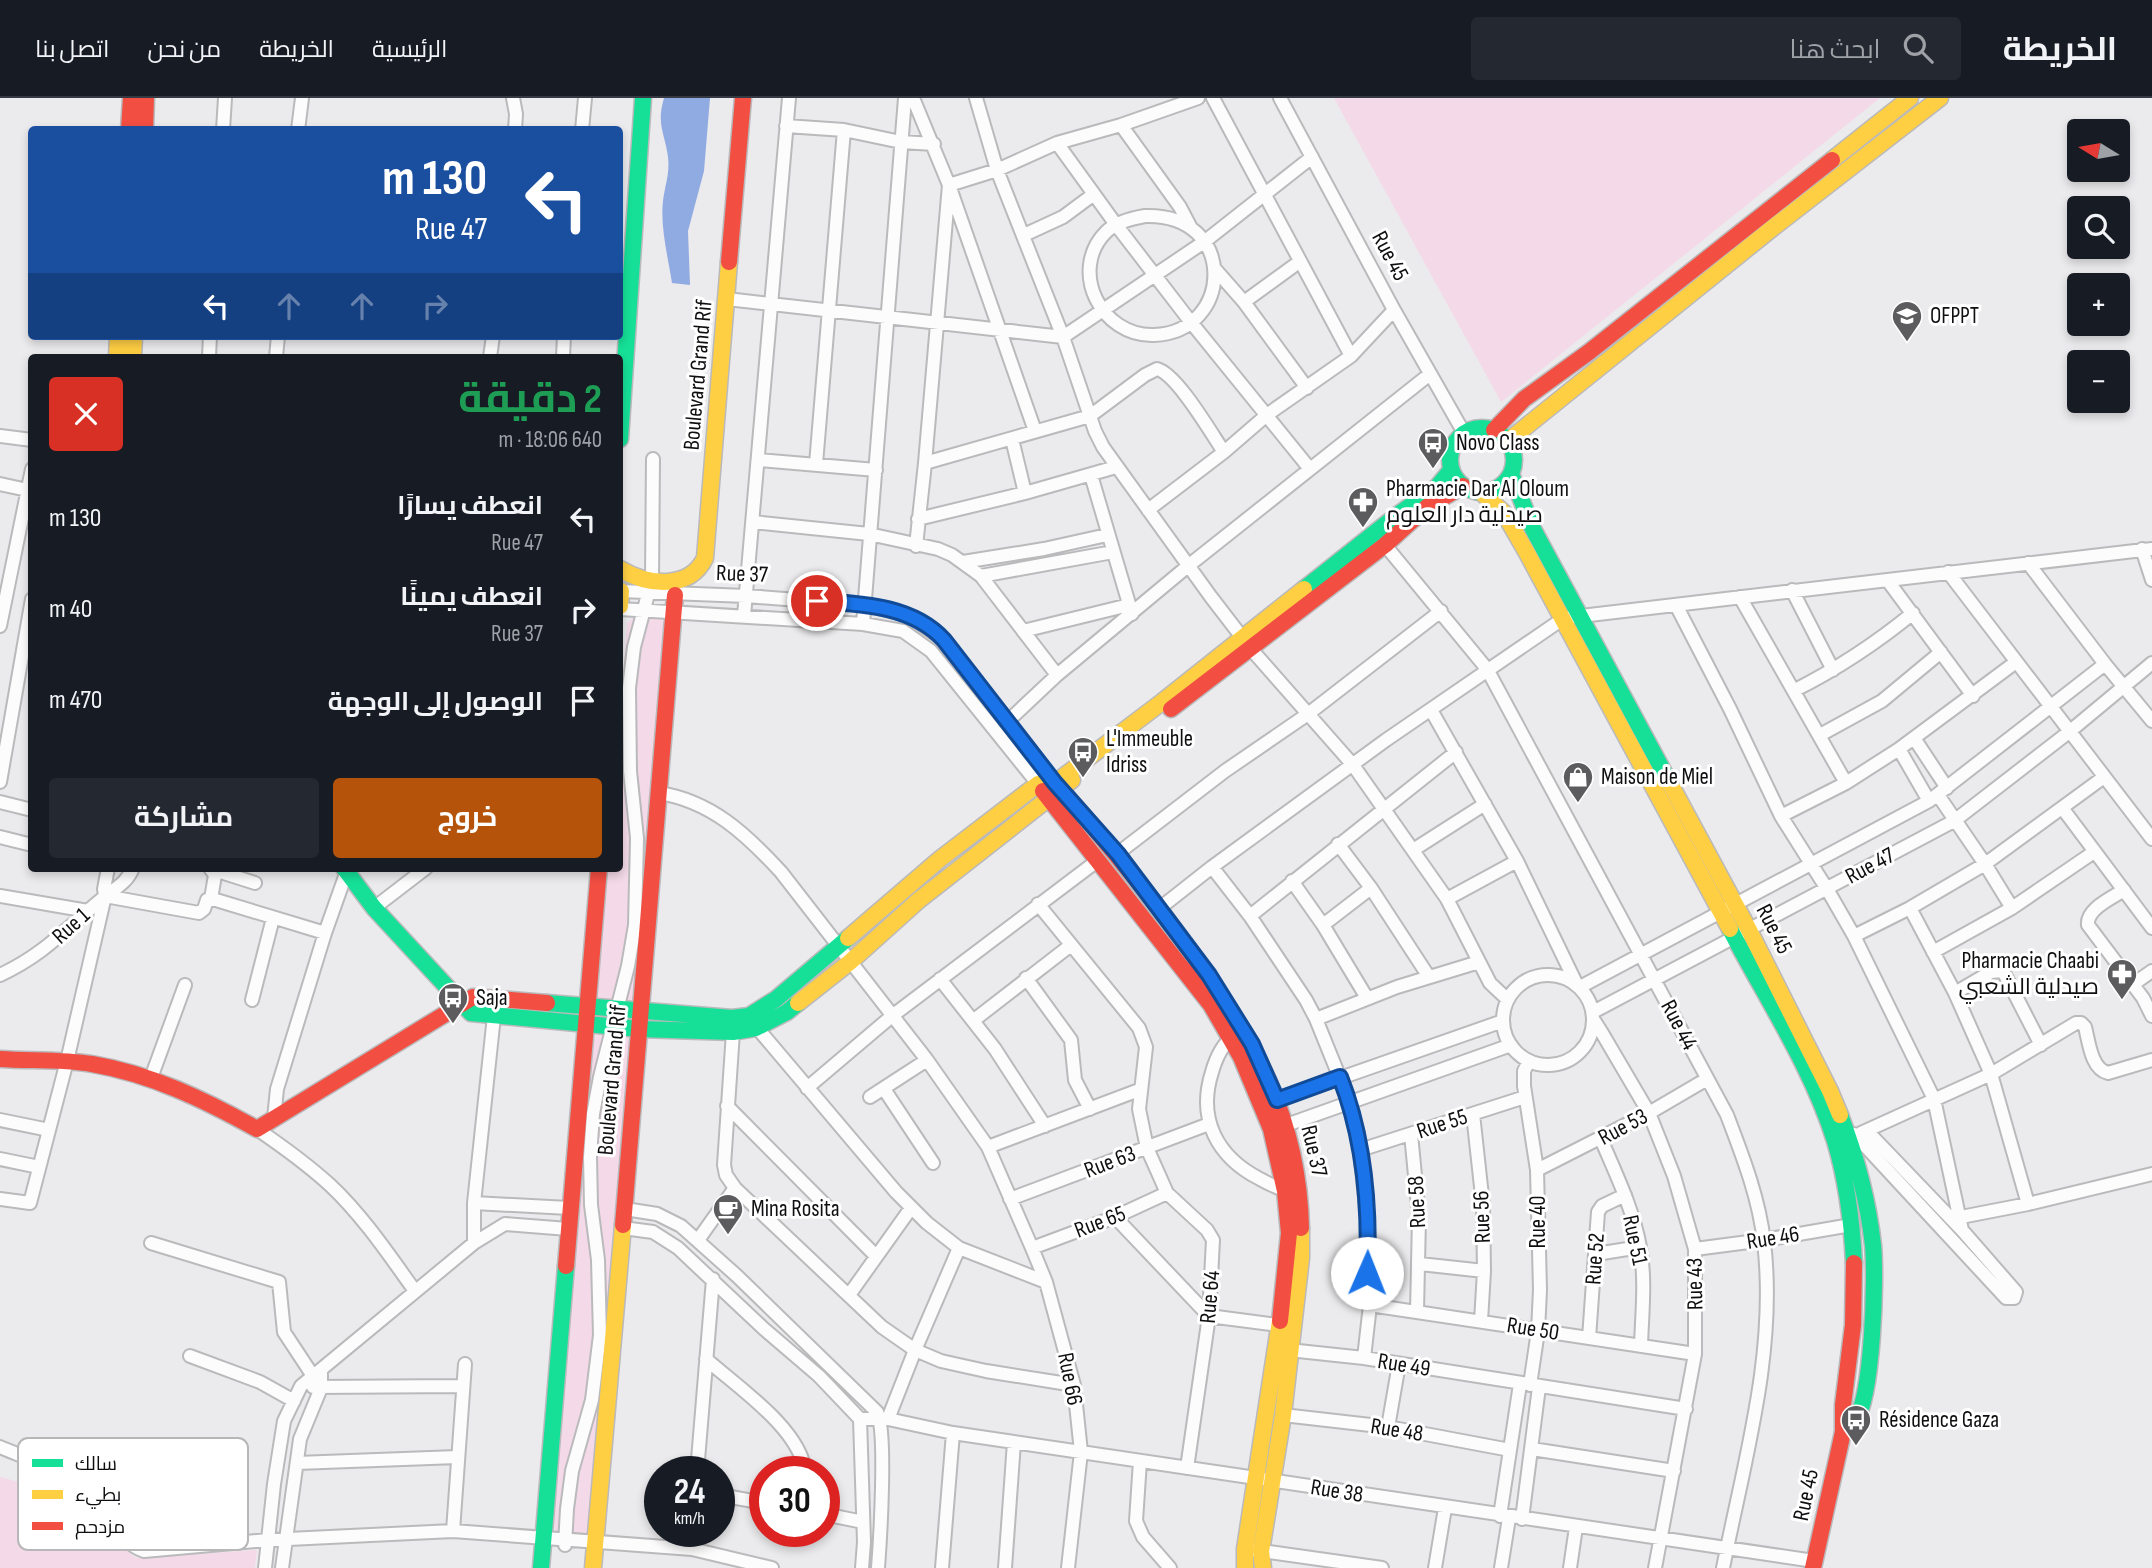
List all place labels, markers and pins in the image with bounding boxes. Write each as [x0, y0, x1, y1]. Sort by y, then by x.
school or university icon: OFPPT [1890, 299, 1924, 343]
place label: OFPPT [1930, 302, 1979, 330]
bus stop icon: Novo Class [1416, 426, 1450, 470]
place label: Novo Class [1456, 429, 1540, 457]
place label: Pharmacie Dar Al Oloum صيدلية دار العلوم [1386, 475, 1569, 530]
pharmacy icon: Pharmacie Dar Al Oloum صيدلية دار العلوم [1346, 485, 1380, 529]
pin [787, 571, 847, 631]
place label: L'Immeuble Idriss [1106, 725, 1193, 779]
bus stop icon: L'Immeuble Idriss [1066, 735, 1100, 779]
shop icon: Maison de Miel [1561, 760, 1595, 804]
place label: Maison de Miel [1601, 763, 1713, 791]
place label: Pharmacie Chaabi صيدلية الشعبي [1959, 947, 2099, 1004]
pharmacy icon: Pharmacie Chaabi صيدلية الشعبي [2105, 957, 2139, 1001]
bus stop icon: Saja [436, 981, 470, 1025]
place label: Saja [476, 984, 508, 1012]
cafe icon: Mina Rosita [711, 1192, 745, 1236]
place label: Mina Rosita [751, 1195, 839, 1223]
bus stop icon: Résidence Gaza [1839, 1403, 1873, 1447]
place label: Résidence Gaza [1879, 1406, 1999, 1434]

